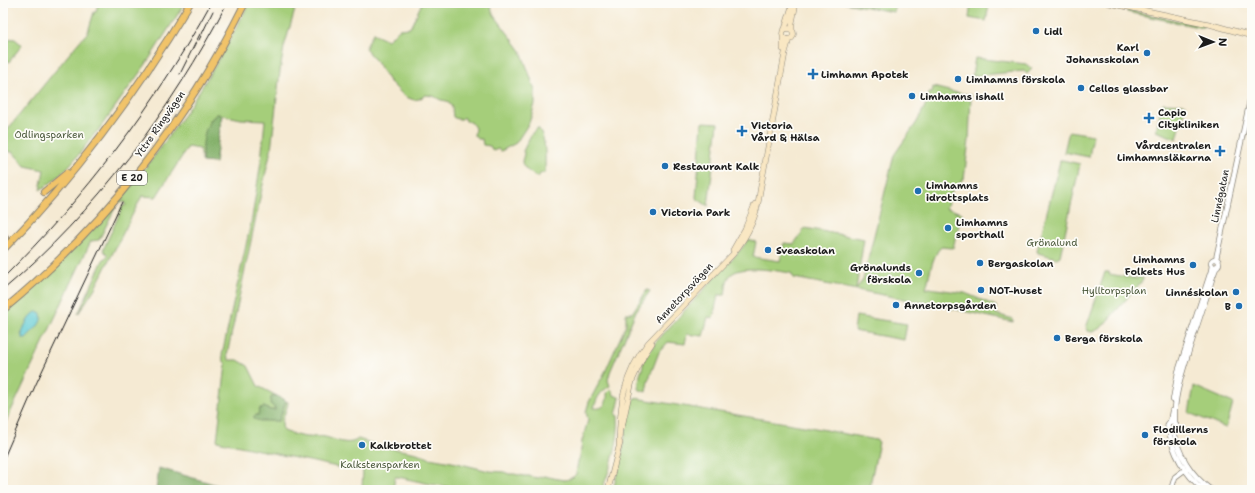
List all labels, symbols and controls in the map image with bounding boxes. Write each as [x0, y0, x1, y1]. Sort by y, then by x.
north arrow [1193, 22, 1233, 62]
place label: Lidl [1044, 25, 1063, 38]
marker: Lidl [1031, 26, 1041, 36]
text: N [1215, 38, 1230, 47]
place label: Karl Johansskolan [1066, 41, 1140, 66]
marker: Karl Johansskolan [1142, 48, 1152, 58]
place label: Limhamn Apotek [821, 68, 909, 81]
marker: Limhamn Apotek [808, 69, 818, 79]
place label: Limhamns förskola [966, 73, 1065, 86]
marker: Limhamns förskola [953, 74, 963, 84]
place label: Cellos glassbar [1089, 82, 1169, 95]
marker: Cellos glassbar [1076, 83, 1086, 93]
street label: Yttre Ringvägen [132, 88, 188, 160]
place label: Limhamns ishall [920, 90, 1004, 103]
marker: Limhamns ishall [907, 91, 917, 101]
place label: Capio Citykliniken [1158, 106, 1220, 131]
marker: Capio Citykliniken [1143, 112, 1155, 124]
place label: Victoria Vård & Hälsa [751, 119, 820, 144]
marker: Victoria Vård & Hälsa [736, 125, 748, 137]
park label: Odlingsparken [14, 128, 84, 141]
place label: Vårdcentralen Limhamnsläkarna [1117, 139, 1211, 164]
marker: Vårdcentralen Limhamnsläkarna [1214, 145, 1226, 157]
place label: Restaurant Kalk [673, 160, 760, 173]
marker: Restaurant Kalk [660, 161, 670, 171]
street label: Linnégatan [1208, 168, 1232, 224]
road number: E 20 [117, 171, 147, 185]
place label: Limhamns idrottsplats [926, 179, 989, 204]
marker: Limhamns idrottsplats [913, 186, 923, 196]
place label: Victoria Park [661, 206, 731, 219]
marker: Victoria Park [648, 207, 658, 217]
place label: Limhamns sporthall [956, 216, 1008, 241]
marker: Limhamns sporthall [943, 223, 953, 233]
park label: Grönalund [1026, 236, 1078, 249]
place label: Sveaskolan [776, 244, 835, 257]
marker: Sveaskolan [763, 245, 773, 255]
place label: Limhamns Folkets Hus [1125, 253, 1185, 278]
place label: Bergaskolan [988, 257, 1054, 270]
marker: Bergaskolan [975, 258, 985, 268]
street label: Annetorpsvägen [652, 260, 716, 326]
marker: Limhamns Folkets Hus [1188, 260, 1198, 270]
place label: Grönalunds förskola [850, 261, 911, 286]
marker: Grönalunds förskola [914, 268, 924, 278]
place label: NOT-huset [989, 284, 1042, 297]
park label: Hylltorpsplan [1082, 284, 1146, 297]
marker: NOT-huset [976, 285, 986, 295]
place label: Linnéskolan [1166, 286, 1228, 299]
marker: Linnéskolan [1231, 287, 1241, 297]
place label: Annetorpsgården [904, 299, 997, 312]
marker: Annetorpsgården [891, 300, 901, 310]
place label: B [1225, 300, 1231, 313]
marker: B [1234, 301, 1244, 311]
place label: Berga förskola [1065, 332, 1143, 345]
marker: Berga förskola [1052, 333, 1062, 343]
place label: Flodillerns förskola [1153, 423, 1208, 448]
marker: Flodillerns förskola [1140, 430, 1150, 440]
place label: Kalkbrottet [370, 439, 432, 452]
marker: Kalkbrottet [357, 440, 367, 450]
park label: Kalkstensparken [340, 458, 420, 471]

